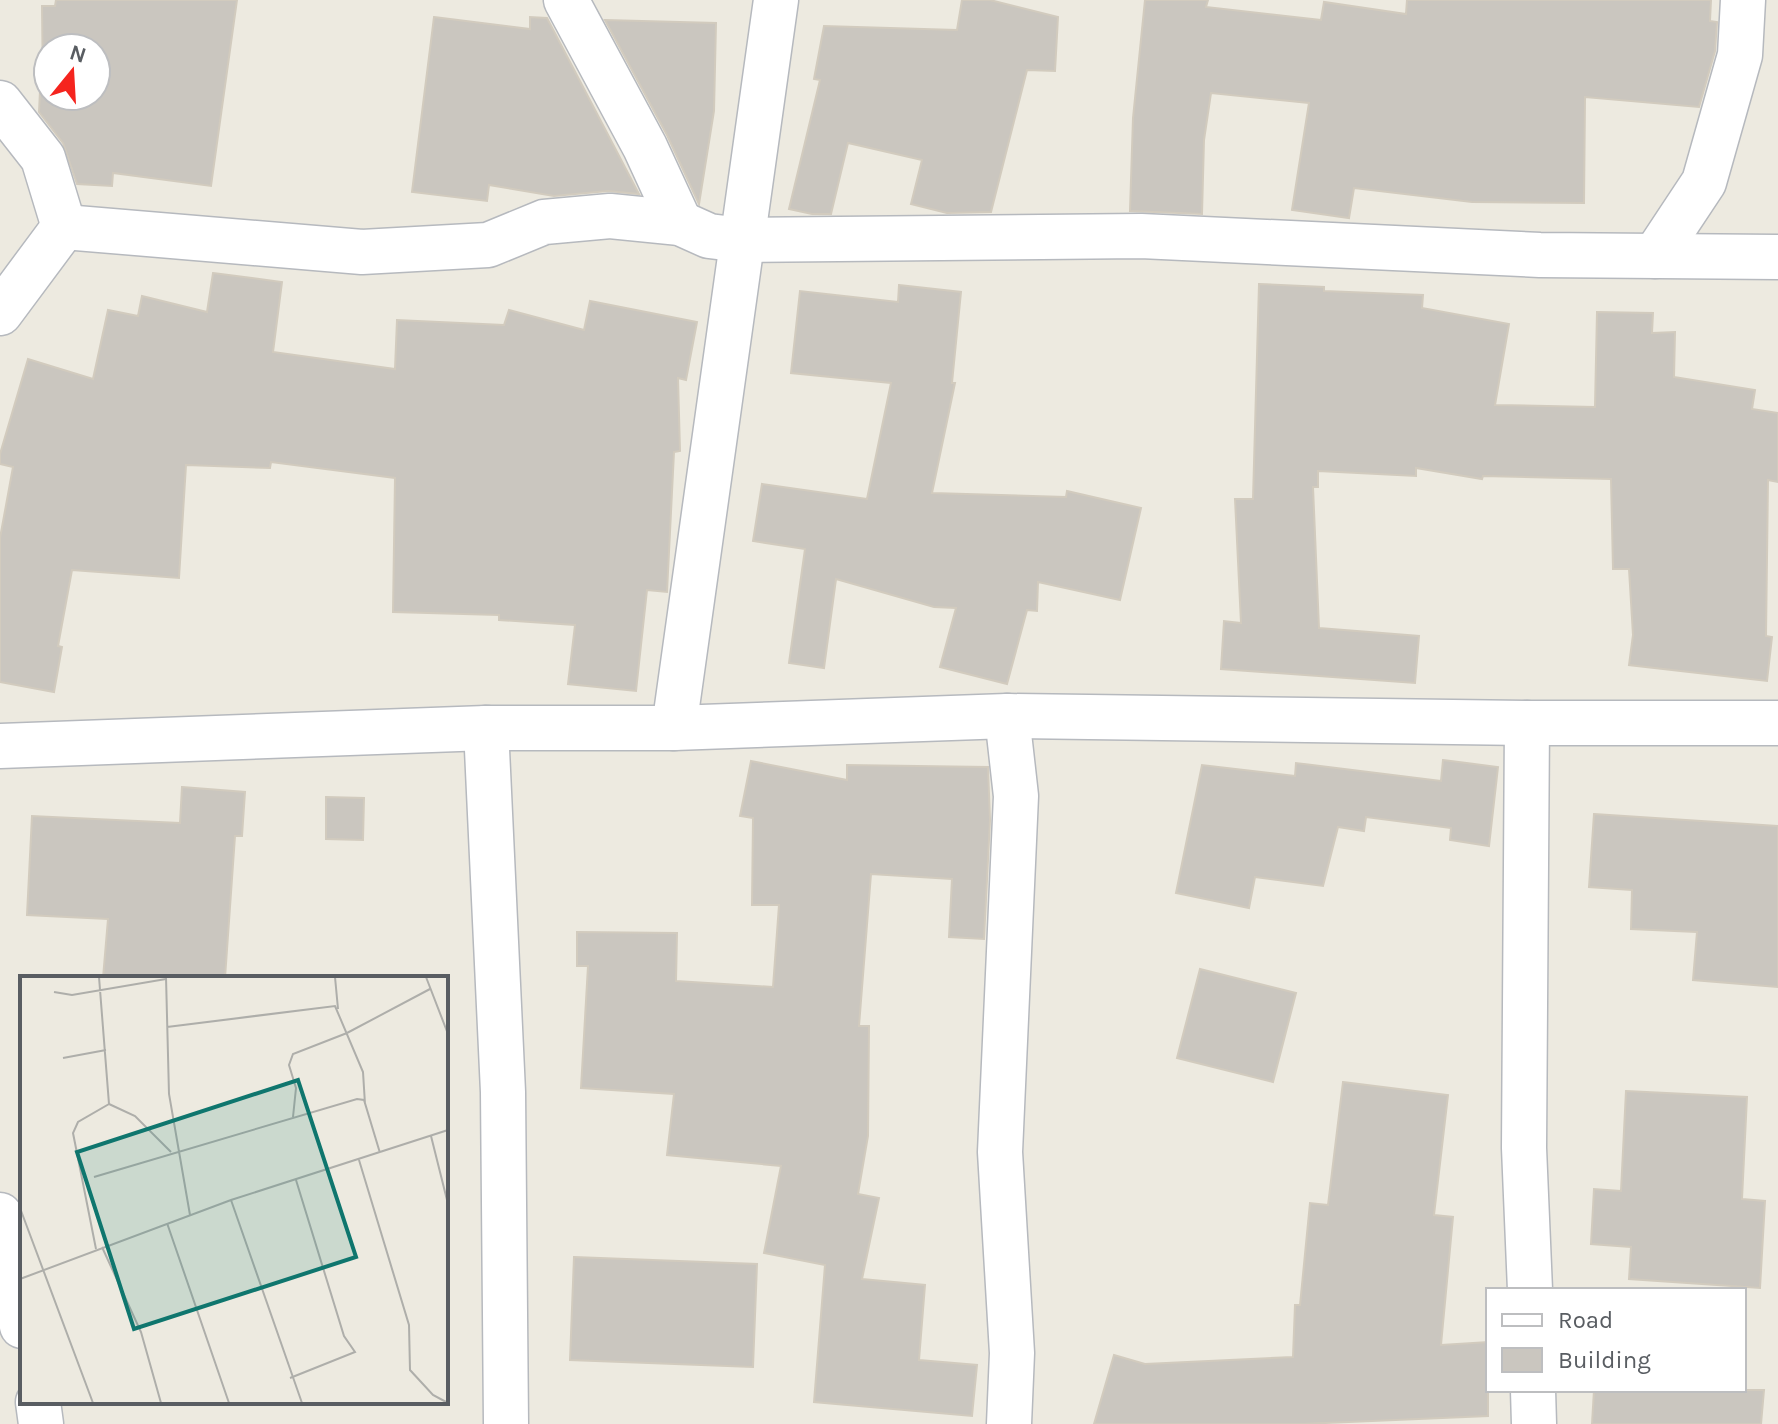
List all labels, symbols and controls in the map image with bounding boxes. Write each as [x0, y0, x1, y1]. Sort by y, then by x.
north arrow [32, 32, 112, 112]
text: N [66, 39, 89, 69]
inset map [20, 976, 448, 1404]
legend [1486, 1288, 1746, 1392]
text: Road [1558, 1306, 1613, 1334]
text: Building [1558, 1346, 1651, 1374]

